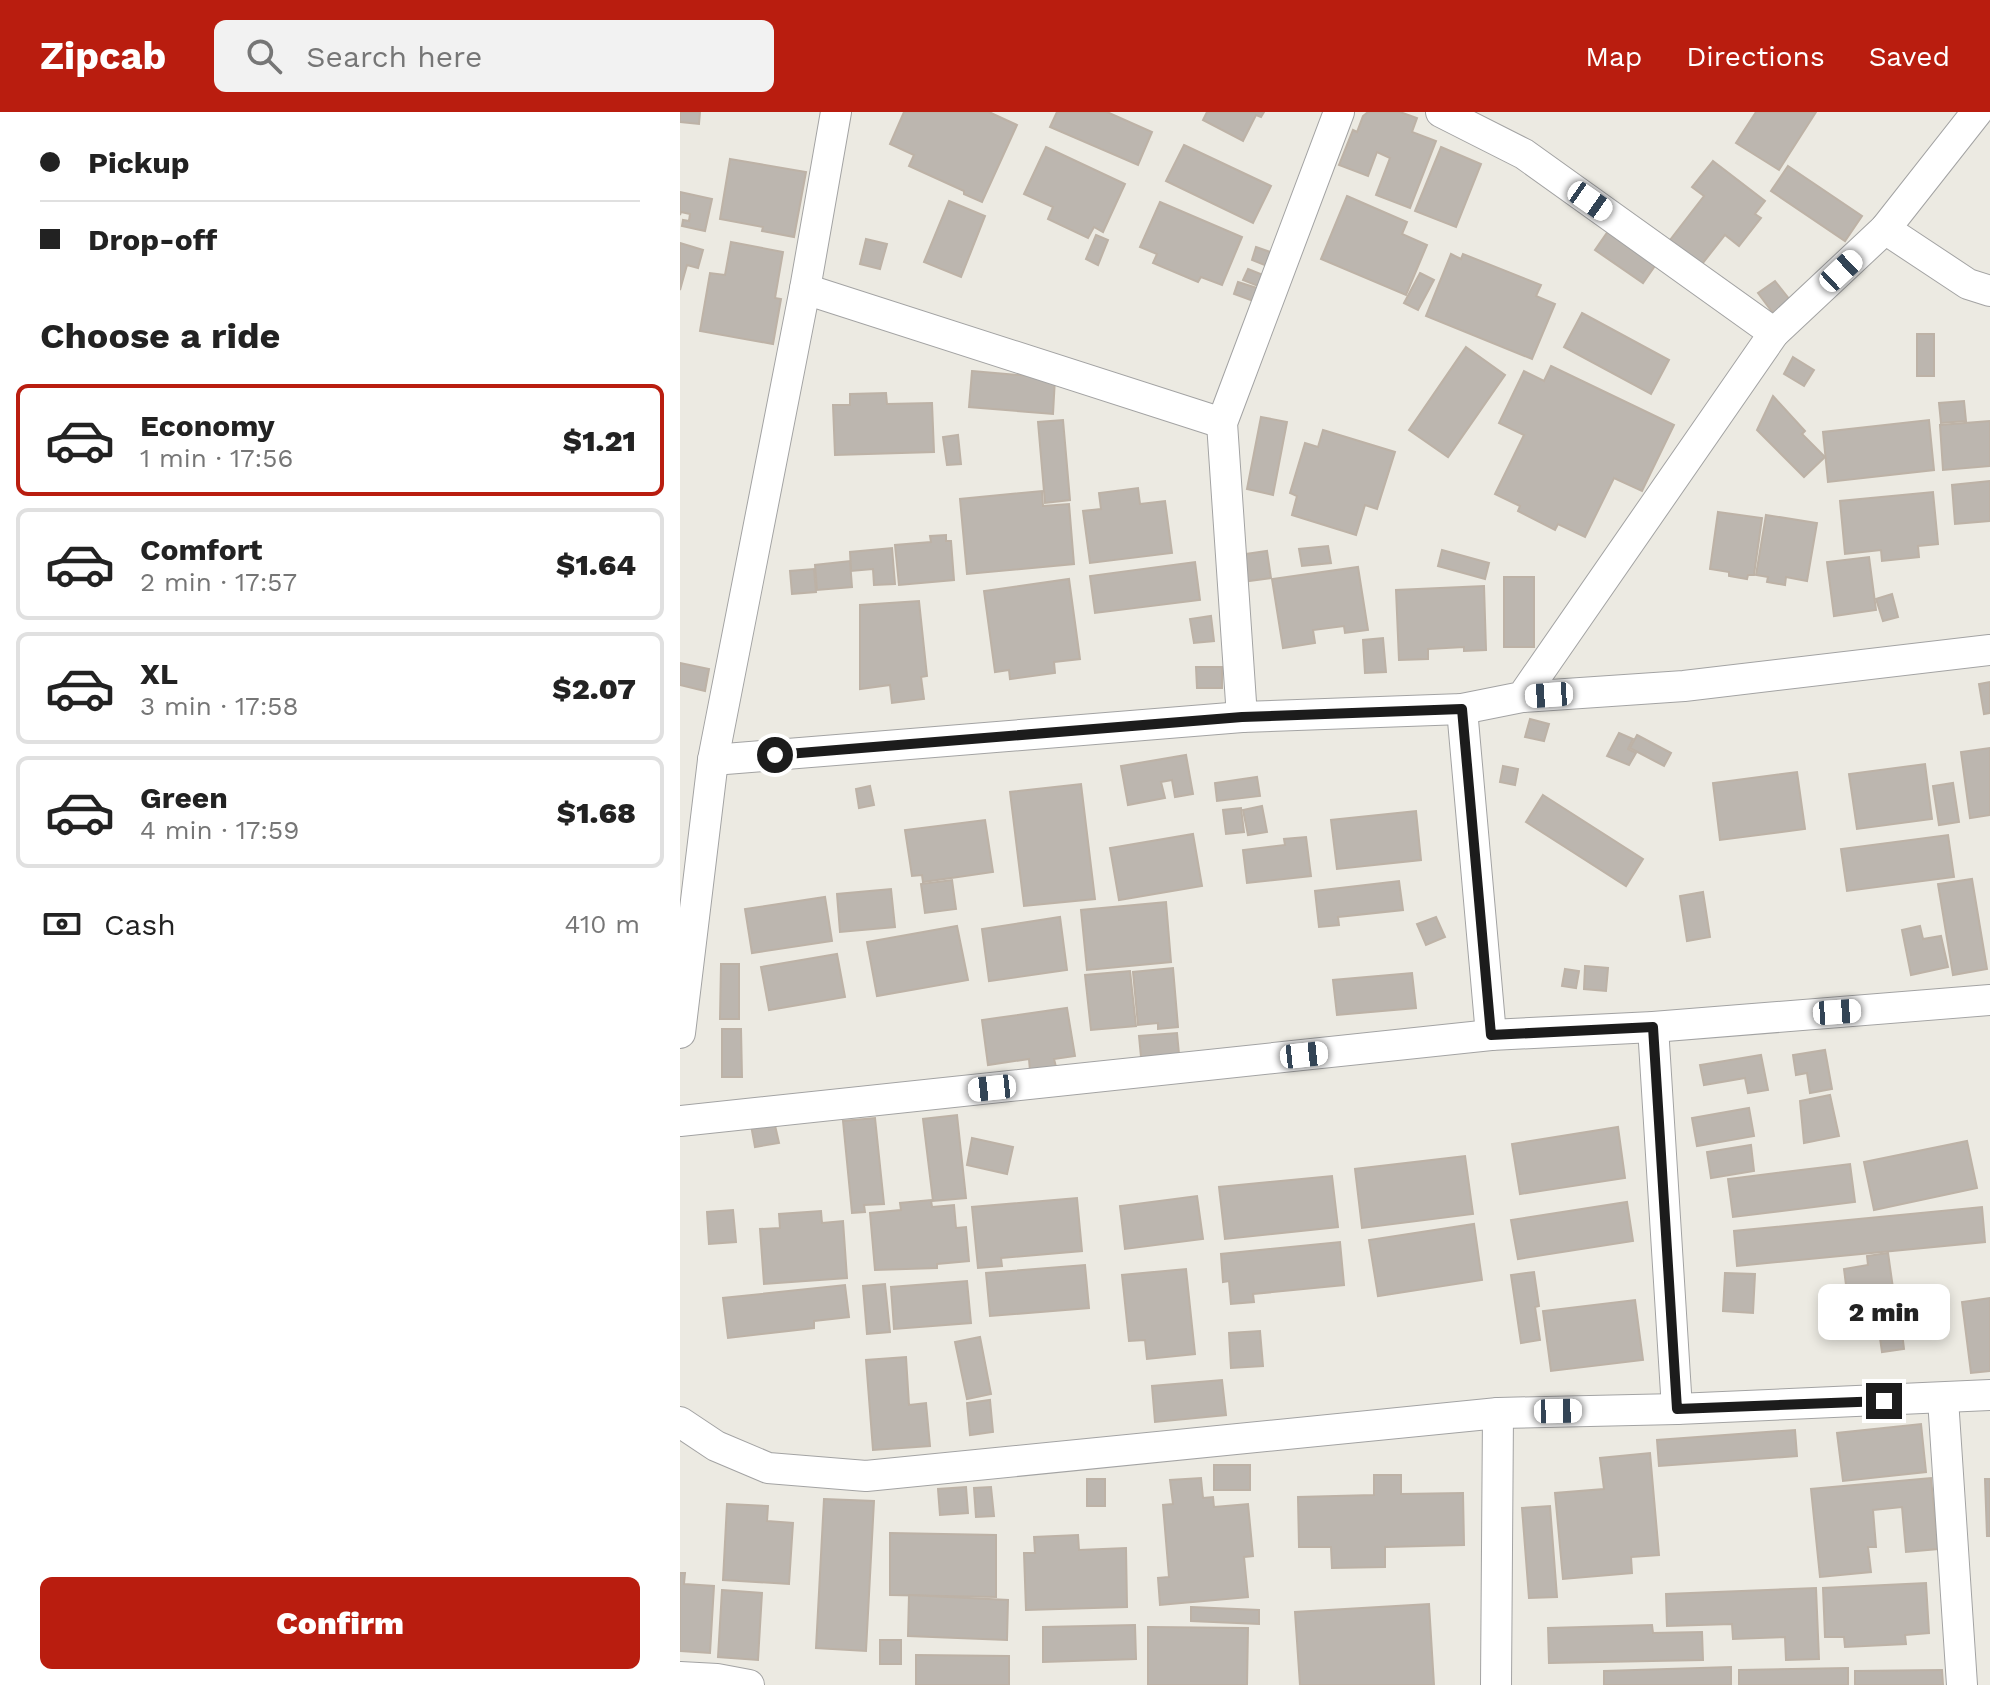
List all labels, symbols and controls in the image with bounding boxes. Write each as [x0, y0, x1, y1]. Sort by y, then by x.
search box [214, 20, 774, 92]
text: Zipcab [40, 34, 166, 78]
icon: search [242, 34, 286, 78]
text: Search here [306, 39, 482, 74]
text: Map [1585, 40, 1642, 73]
text: Directions [1686, 40, 1825, 73]
text: Saved [1869, 40, 1950, 73]
text: Pickup [88, 145, 190, 180]
car [1563, 177, 1617, 225]
text: Drop-off [88, 222, 217, 257]
car [1815, 246, 1867, 296]
text: Choose a ride [40, 315, 280, 357]
icon: car [44, 404, 116, 476]
text: Economy [140, 408, 275, 443]
text: $1.21 [563, 423, 636, 458]
text: 1 min · 17:56 [140, 443, 293, 473]
icon: car [44, 528, 116, 600]
text: Comfort [140, 532, 262, 567]
text: $1.64 [556, 547, 636, 582]
text: 2 min · 17:57 [140, 567, 297, 597]
icon: car [44, 652, 116, 724]
text: XL [140, 656, 178, 691]
text: $2.07 [552, 671, 636, 706]
car [1524, 681, 1574, 709]
text: 3 min · 17:58 [140, 691, 298, 721]
route start [757, 737, 793, 773]
icon: car [44, 776, 116, 848]
text: Green [140, 780, 228, 815]
text: $1.68 [557, 795, 636, 830]
text: 4 min · 17:59 [140, 815, 299, 845]
icon: cash [40, 902, 84, 946]
text: Cash [104, 907, 176, 942]
text: 410 m [565, 909, 640, 939]
car [1812, 998, 1862, 1026]
car [1279, 1041, 1329, 1069]
car [967, 1074, 1017, 1102]
callout: 2 min [1818, 1285, 1950, 1341]
text: 2 min [1849, 1297, 1919, 1327]
route end [1866, 1383, 1902, 1419]
car [1534, 1399, 1582, 1423]
button: Confirm [40, 1577, 640, 1669]

